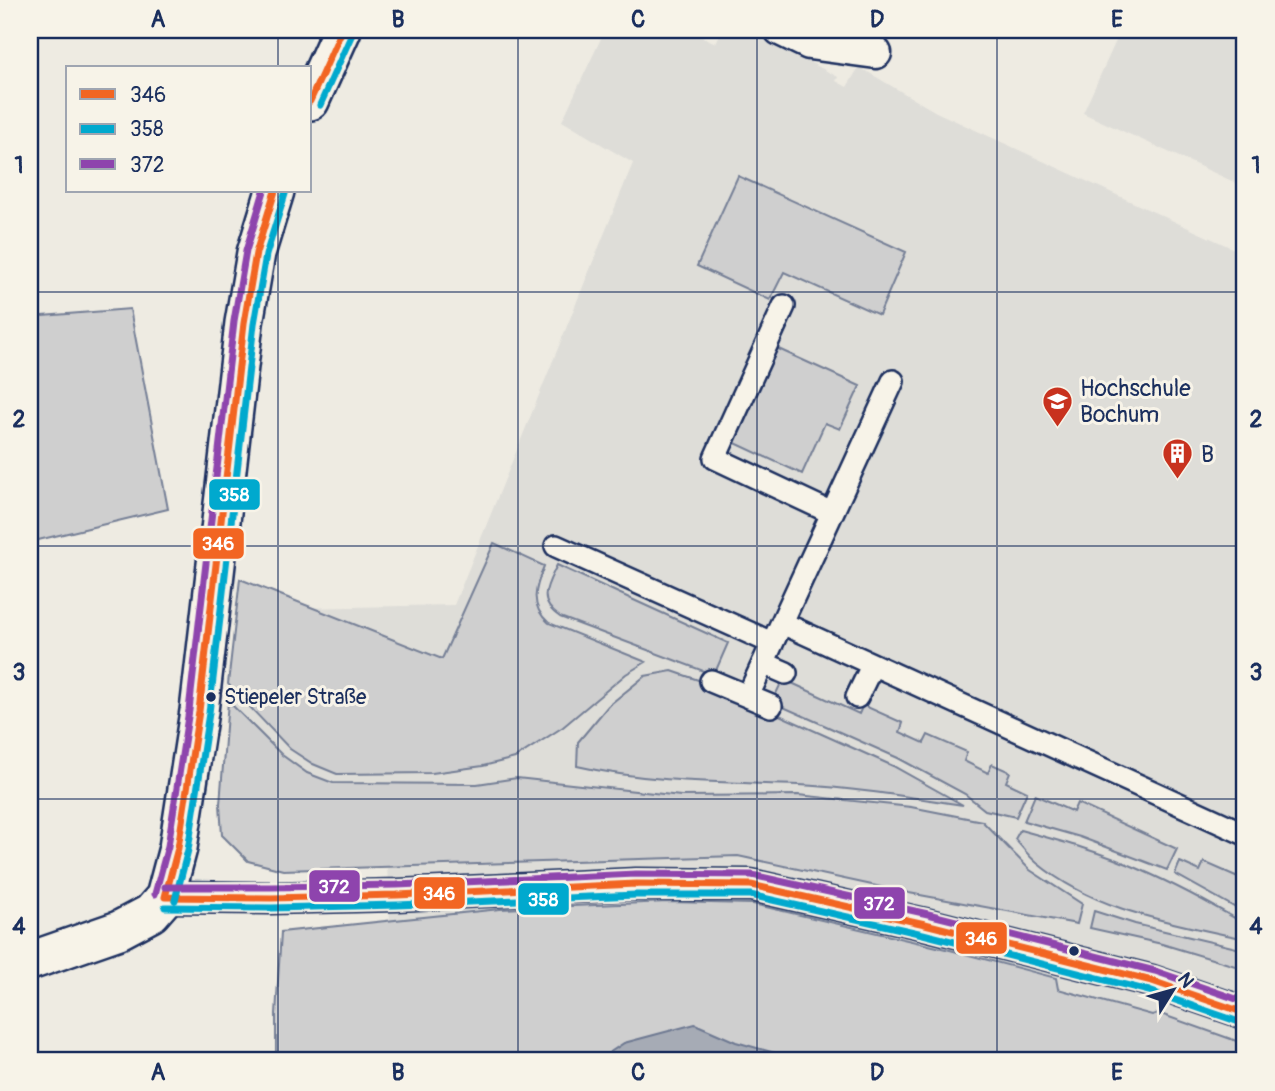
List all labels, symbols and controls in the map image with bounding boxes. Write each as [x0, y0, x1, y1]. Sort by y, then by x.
text: A [151, 5, 166, 34]
text: B [391, 5, 405, 34]
text: C [631, 5, 645, 34]
text: D [870, 5, 884, 34]
text: E [1111, 5, 1123, 34]
legend [66, 66, 312, 192]
text: 346 [130, 82, 166, 109]
text: 358 [130, 116, 164, 143]
text: 1 [15, 151, 24, 180]
text: 1 [1252, 151, 1261, 180]
text: 372 [130, 152, 165, 179]
place label: Hochschule Bochum [1080, 374, 1191, 429]
school or university icon: Hochschule Bochum [1040, 384, 1074, 428]
text: 2 [13, 405, 26, 434]
text: 2 [1250, 405, 1263, 434]
building icon: B [1161, 437, 1195, 481]
place label: B [1201, 440, 1214, 469]
line badge: 358 [208, 478, 261, 511]
text: 358 [219, 483, 250, 507]
line badge: 346 [192, 527, 245, 560]
text: 346 [202, 532, 234, 556]
text: 3 [13, 658, 25, 687]
text: 3 [1250, 658, 1262, 687]
place label: Stiepeler Straße [224, 684, 367, 711]
marker: Stiepeler Straße [204, 690, 218, 704]
line badge: 372 [308, 869, 361, 903]
text: 372 [318, 875, 350, 899]
line badge: 346 [413, 876, 466, 910]
text: 346 [423, 882, 455, 906]
line badge: 358 [517, 882, 570, 916]
line badge: 372 [853, 886, 906, 920]
text: 358 [528, 888, 559, 912]
text: 372 [863, 892, 895, 916]
text: 4 [12, 912, 26, 941]
text: 4 [1249, 912, 1263, 941]
line badge: 346 [955, 921, 1008, 955]
text: 346 [965, 927, 997, 951]
unlabelled marker [1067, 944, 1081, 958]
north arrow [1138, 954, 1208, 1024]
text: N [1172, 968, 1199, 993]
text: A [151, 1058, 166, 1087]
text: B [391, 1058, 405, 1087]
text: C [631, 1058, 645, 1087]
text: D [870, 1058, 884, 1087]
text: E [1111, 1058, 1123, 1087]

